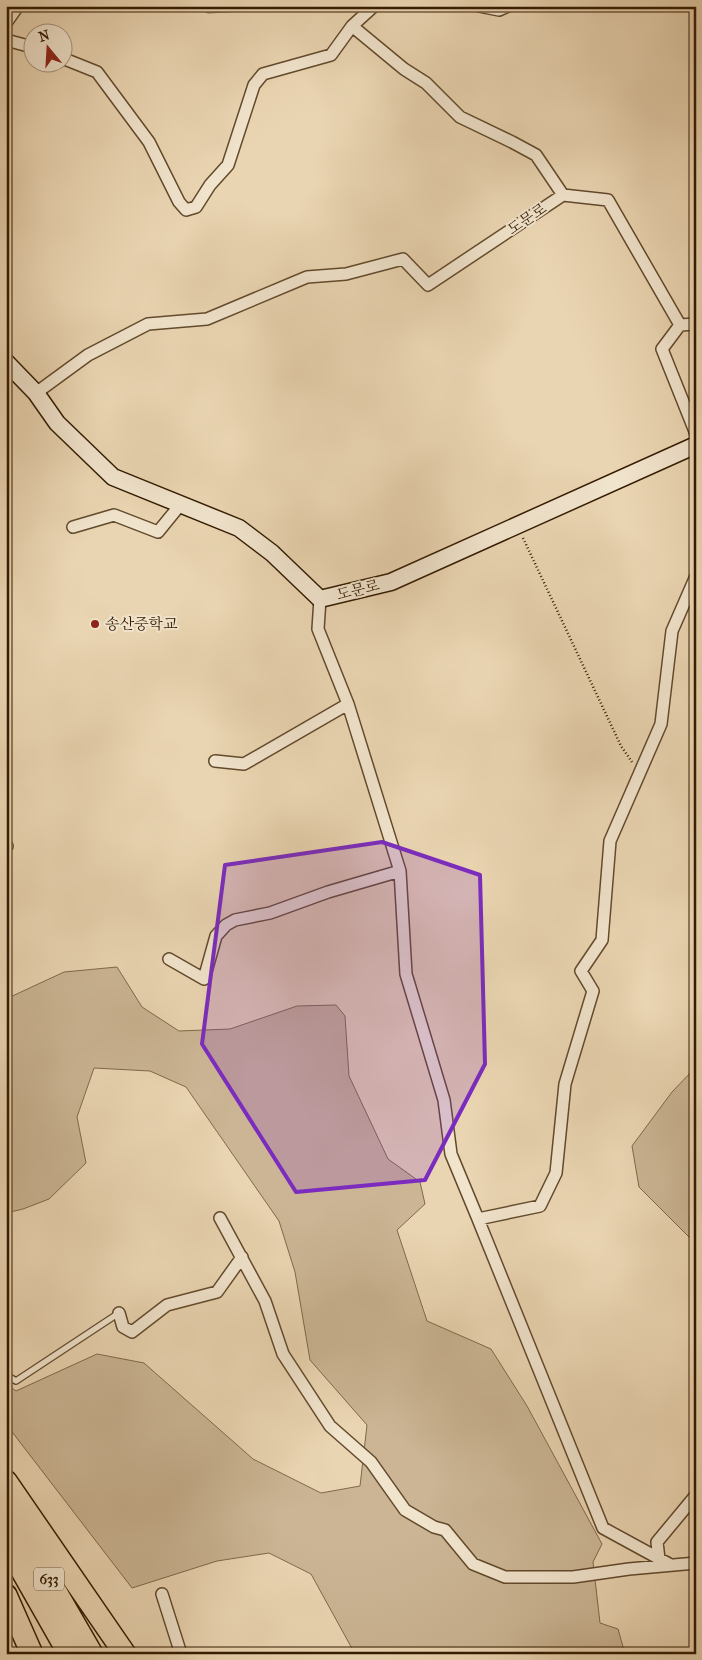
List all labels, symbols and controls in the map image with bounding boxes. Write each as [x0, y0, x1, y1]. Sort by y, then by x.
north arrow [22, 22, 72, 72]
text: N [36, 26, 52, 46]
street label: 도문로 [504, 199, 550, 239]
street label: 도문로 [335, 576, 382, 604]
place label: 송산중학교 [105, 615, 178, 633]
marker: 송산중학교 [89, 618, 101, 630]
road number: 633 [34, 1568, 64, 1590]

